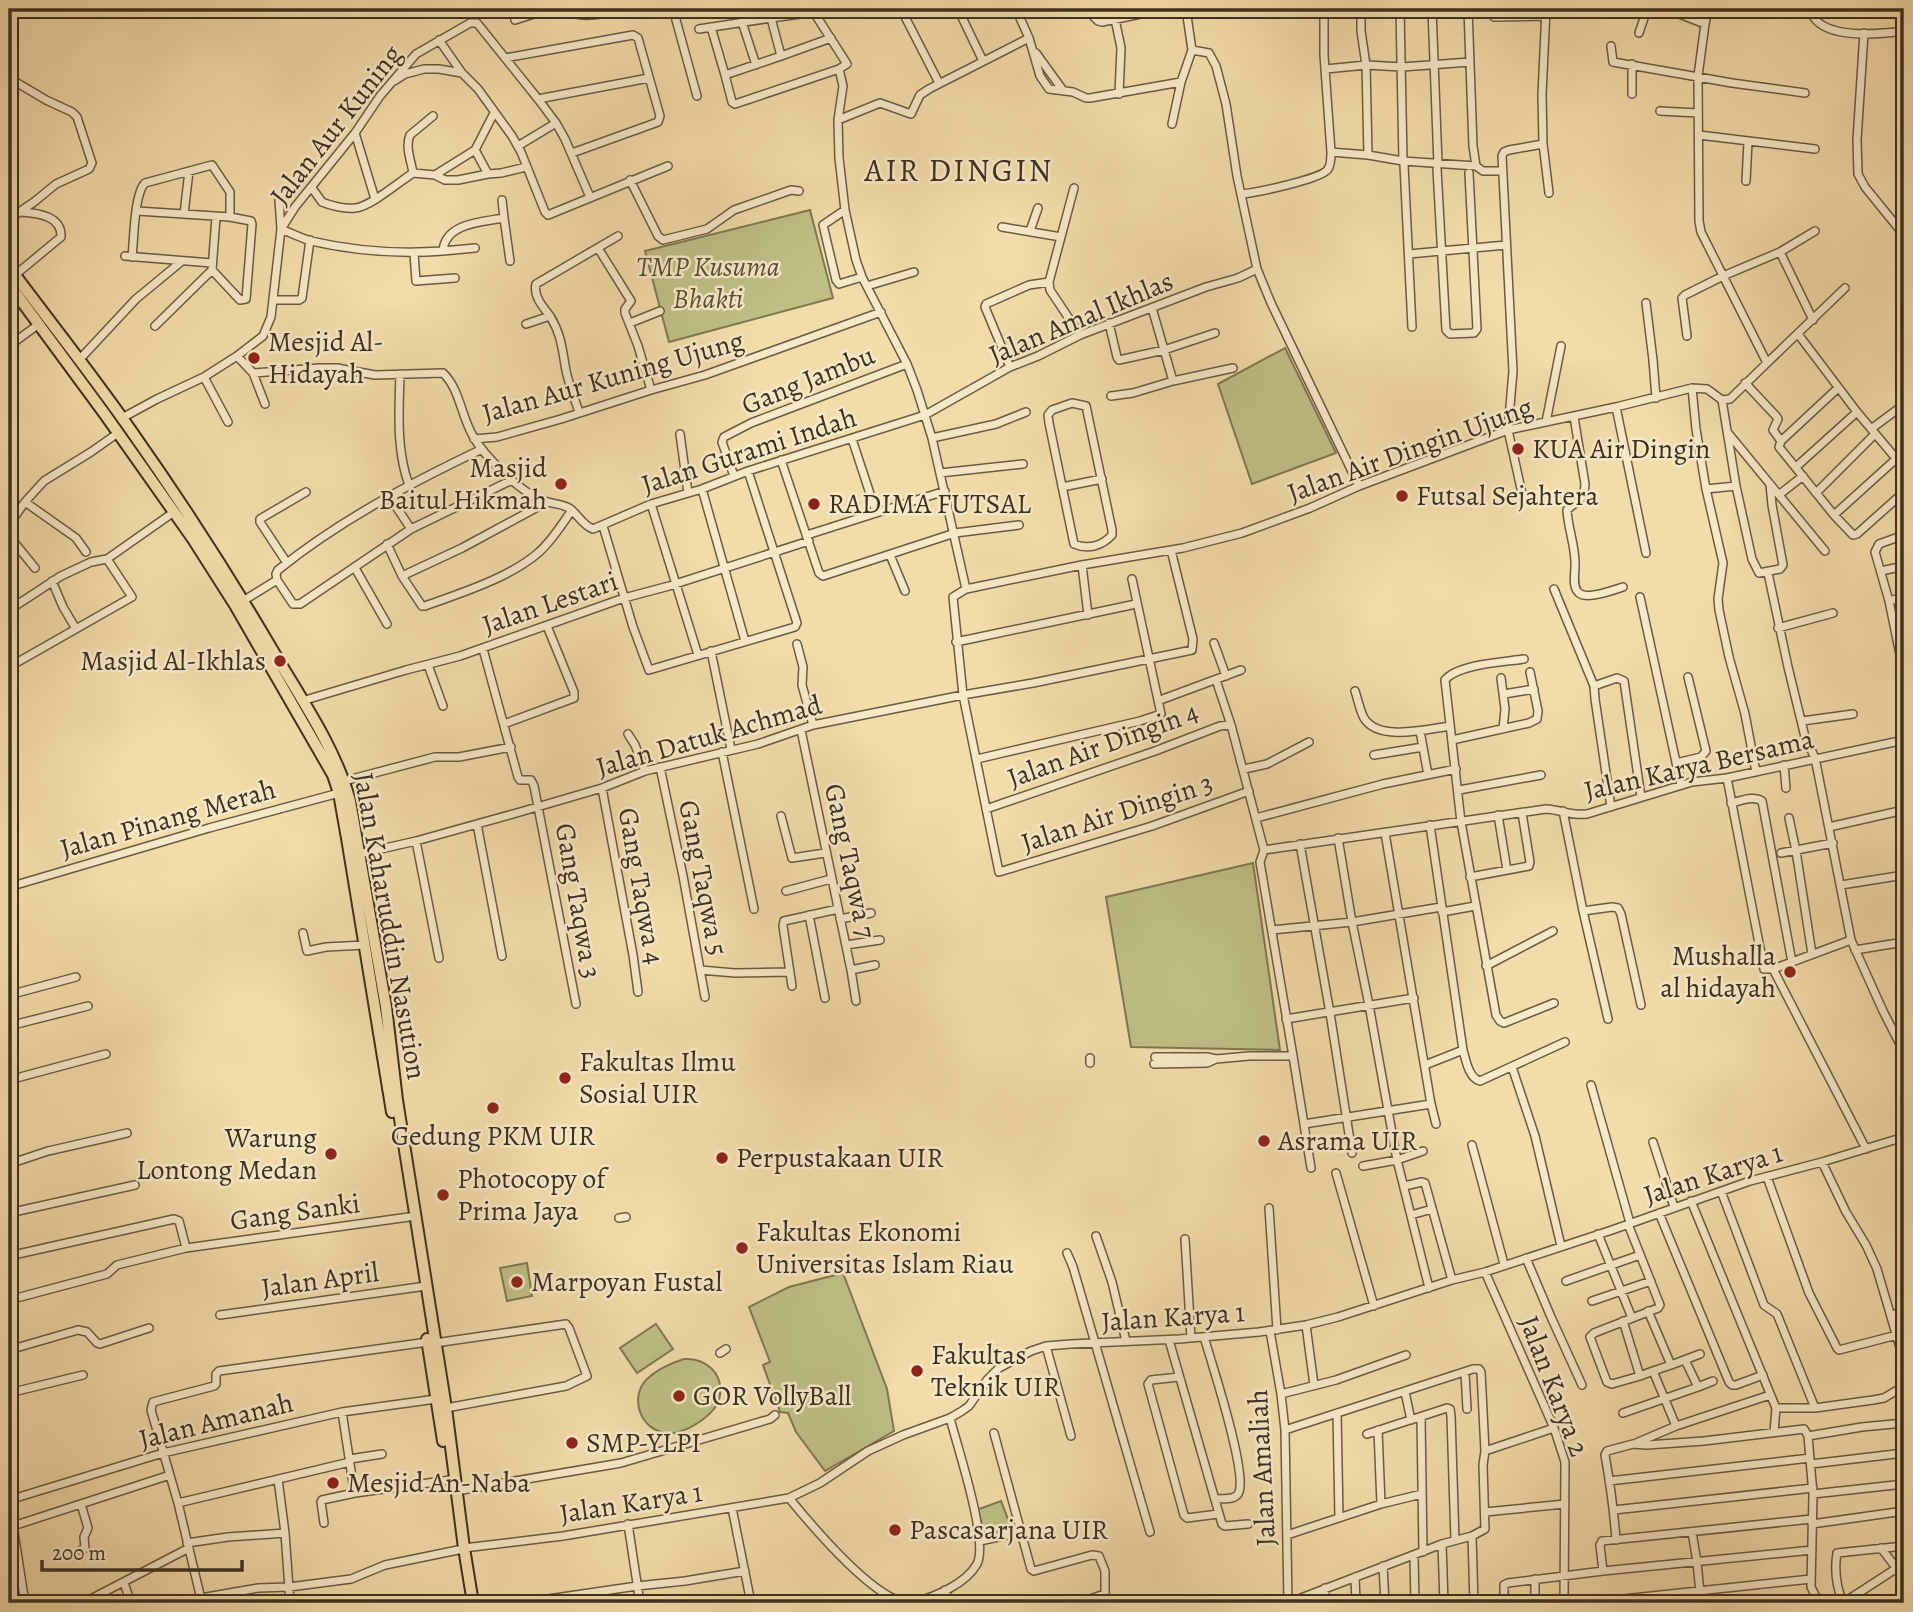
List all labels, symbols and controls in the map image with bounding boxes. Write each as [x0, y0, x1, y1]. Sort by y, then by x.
street label: Jalan Aur Kuning [261, 37, 411, 213]
district label: AIR DINGIN [863, 148, 1054, 192]
park label: TMP Kusuma Bhakti [636, 248, 780, 318]
street label: Jalan Amal Ikhlas [983, 262, 1179, 374]
street label: Jalan Aur Kuning Ujung [478, 321, 748, 433]
place label: Mesjid Al- Hidayah [268, 323, 384, 393]
street label: Gang Jambu [736, 336, 881, 424]
marker: Mesjid Al- Hidayah [246, 350, 262, 366]
street label: Jalan Air Dingin Ujung [1282, 388, 1538, 512]
street label: Jalan Gurami Indah [637, 398, 861, 504]
place label: KUA Air Dingin [1532, 430, 1710, 468]
marker: KUA Air Dingin [1510, 441, 1526, 457]
place label: Masjid Baitul Hikmah [379, 449, 548, 519]
marker: Masjid Baitul Hikmah [553, 476, 569, 492]
place label: Futsal Sejahtera [1416, 477, 1599, 515]
place label: RADIMA FUTSAL [828, 485, 1032, 523]
marker: Futsal Sejahtera [1394, 488, 1410, 504]
marker: RADIMA FUTSAL [806, 496, 822, 512]
street label: Jalan Lestari [477, 562, 623, 644]
place label: Masjid Al-Ikhlas [80, 642, 266, 680]
marker: Masjid Al-Ikhlas [272, 653, 288, 669]
street label: Jalan Datuk Achmad [592, 685, 827, 786]
street label: Jalan Air Dingin 4 [1002, 693, 1204, 797]
street label: Jalan Karya Bersama [1580, 720, 1818, 810]
street label: Jalan Air Dingin 3 [1016, 764, 1218, 862]
street label: Jalan Pinang Merah [56, 770, 280, 868]
street label: Jalan Kaharuddin Nasution [344, 770, 436, 1082]
street label: Gang Taqwa 7 [815, 780, 885, 942]
street label: Gang Taqwa 5 [669, 797, 737, 959]
street label: Gang Taqwa 4 [609, 805, 673, 967]
street label: Gang Taqwa 3 [546, 820, 610, 982]
place label: Mushalla al hidayah [1660, 937, 1776, 1007]
marker: Mushalla al hidayah [1782, 964, 1798, 980]
place label: Fakultas Ilmu Sosial UIR [579, 1043, 736, 1113]
marker: Fakultas Ilmu Sosial UIR [557, 1070, 573, 1086]
marker: Gedung PKM UIR [485, 1100, 501, 1116]
place label: Gedung PKM UIR [391, 1117, 595, 1155]
place label: Warung Lontong Medan [136, 1119, 317, 1189]
place label: Asrama UIR [1277, 1122, 1417, 1160]
marker: Asrama UIR [1256, 1133, 1272, 1149]
street label: Jalan Karya 1 [1639, 1134, 1787, 1214]
place label: Perpustakaan UIR [736, 1139, 944, 1177]
marker: Warung Lontong Medan [323, 1146, 339, 1162]
marker: Perpustakaan UIR [714, 1150, 730, 1166]
place label: Photocopy of Prima Jaya [457, 1160, 609, 1230]
street label: Gang Sanki [228, 1184, 362, 1240]
marker: Photocopy of Prima Jaya [435, 1187, 451, 1203]
place label: Fakultas Ekonomi Universitas Islam Riau [756, 1213, 1015, 1283]
marker: Fakultas Ekonomi Universitas Islam Riau [734, 1240, 750, 1256]
street label: Jalan April [259, 1253, 381, 1307]
place label: Marpoyan Fustal [531, 1263, 722, 1301]
marker: Marpoyan Fustal [509, 1274, 525, 1290]
street label: Jalan Karya 1 [1100, 1293, 1246, 1341]
street label: Jalan Karya 2 [1510, 1310, 1598, 1462]
place label: Fakultas Teknik UIR [931, 1336, 1060, 1406]
marker: Fakultas Teknik UIR [909, 1363, 925, 1379]
place label: GOR VollyBall [693, 1377, 852, 1415]
street label: Jalan Amanah [135, 1383, 297, 1459]
marker: GOR VollyBall [671, 1388, 687, 1404]
street label: Jalan Amaliah [1239, 1389, 1285, 1547]
place label: SMP-YLPI [586, 1424, 701, 1462]
marker: SMP-YLPI [564, 1435, 580, 1451]
place label: Mesjid An-Naba [347, 1464, 530, 1502]
street label: Jalan Karya 1 [557, 1473, 705, 1533]
marker: Mesjid An-Naba [325, 1475, 341, 1491]
place label: Pascasarjana UIR [909, 1511, 1108, 1549]
marker: Pascasarjana UIR [887, 1522, 903, 1538]
scale bar [42, 1528, 242, 1572]
text: 200 m [52, 1539, 106, 1567]

